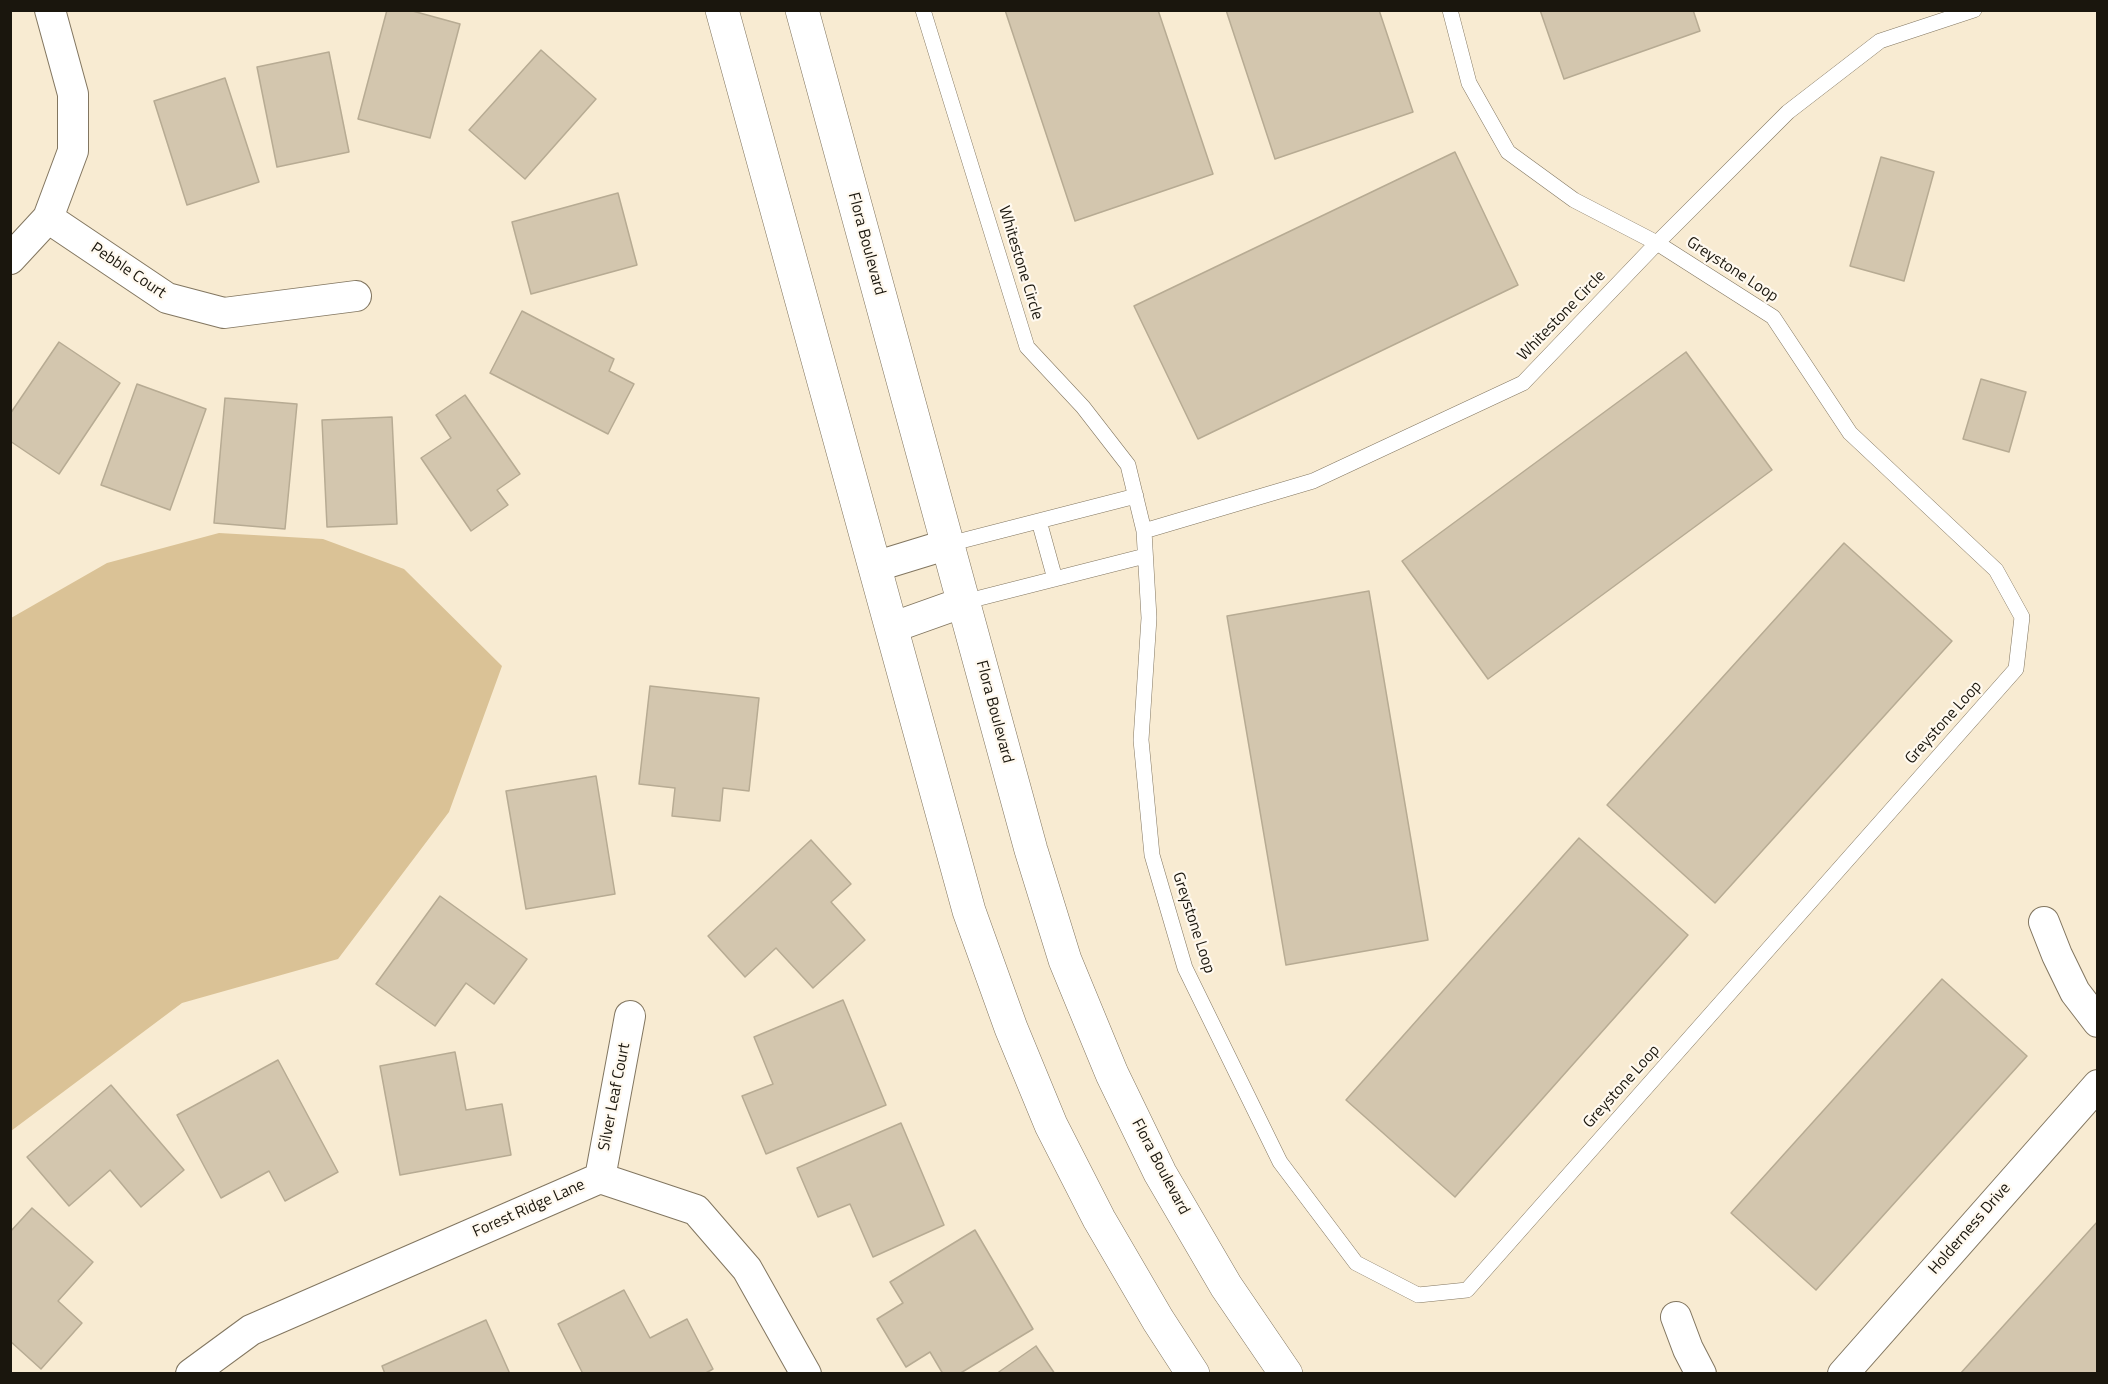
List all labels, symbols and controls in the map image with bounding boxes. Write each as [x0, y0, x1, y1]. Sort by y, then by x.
street label: Flora Boulevard [843, 191, 889, 297]
street label: Whitestone Circle [994, 204, 1046, 322]
street label: Greystone Loop [1683, 233, 1781, 307]
street label: Pebble Court [87, 239, 169, 303]
street label: Whitestone Circle [1514, 267, 1610, 365]
street label: Flora Boulevard [971, 659, 1017, 765]
street label: Greystone Loop [1902, 677, 1986, 769]
street label: Greystone Loop [1168, 870, 1218, 976]
street label: Silver Leaf Court [595, 1041, 635, 1153]
street label: Greystone Loop [1580, 1041, 1664, 1133]
street label: Flora Boulevard [1127, 1116, 1193, 1218]
street label: Forest Ridge Lane [470, 1176, 588, 1242]
street label: Holderness Drive [1925, 1179, 2015, 1279]

